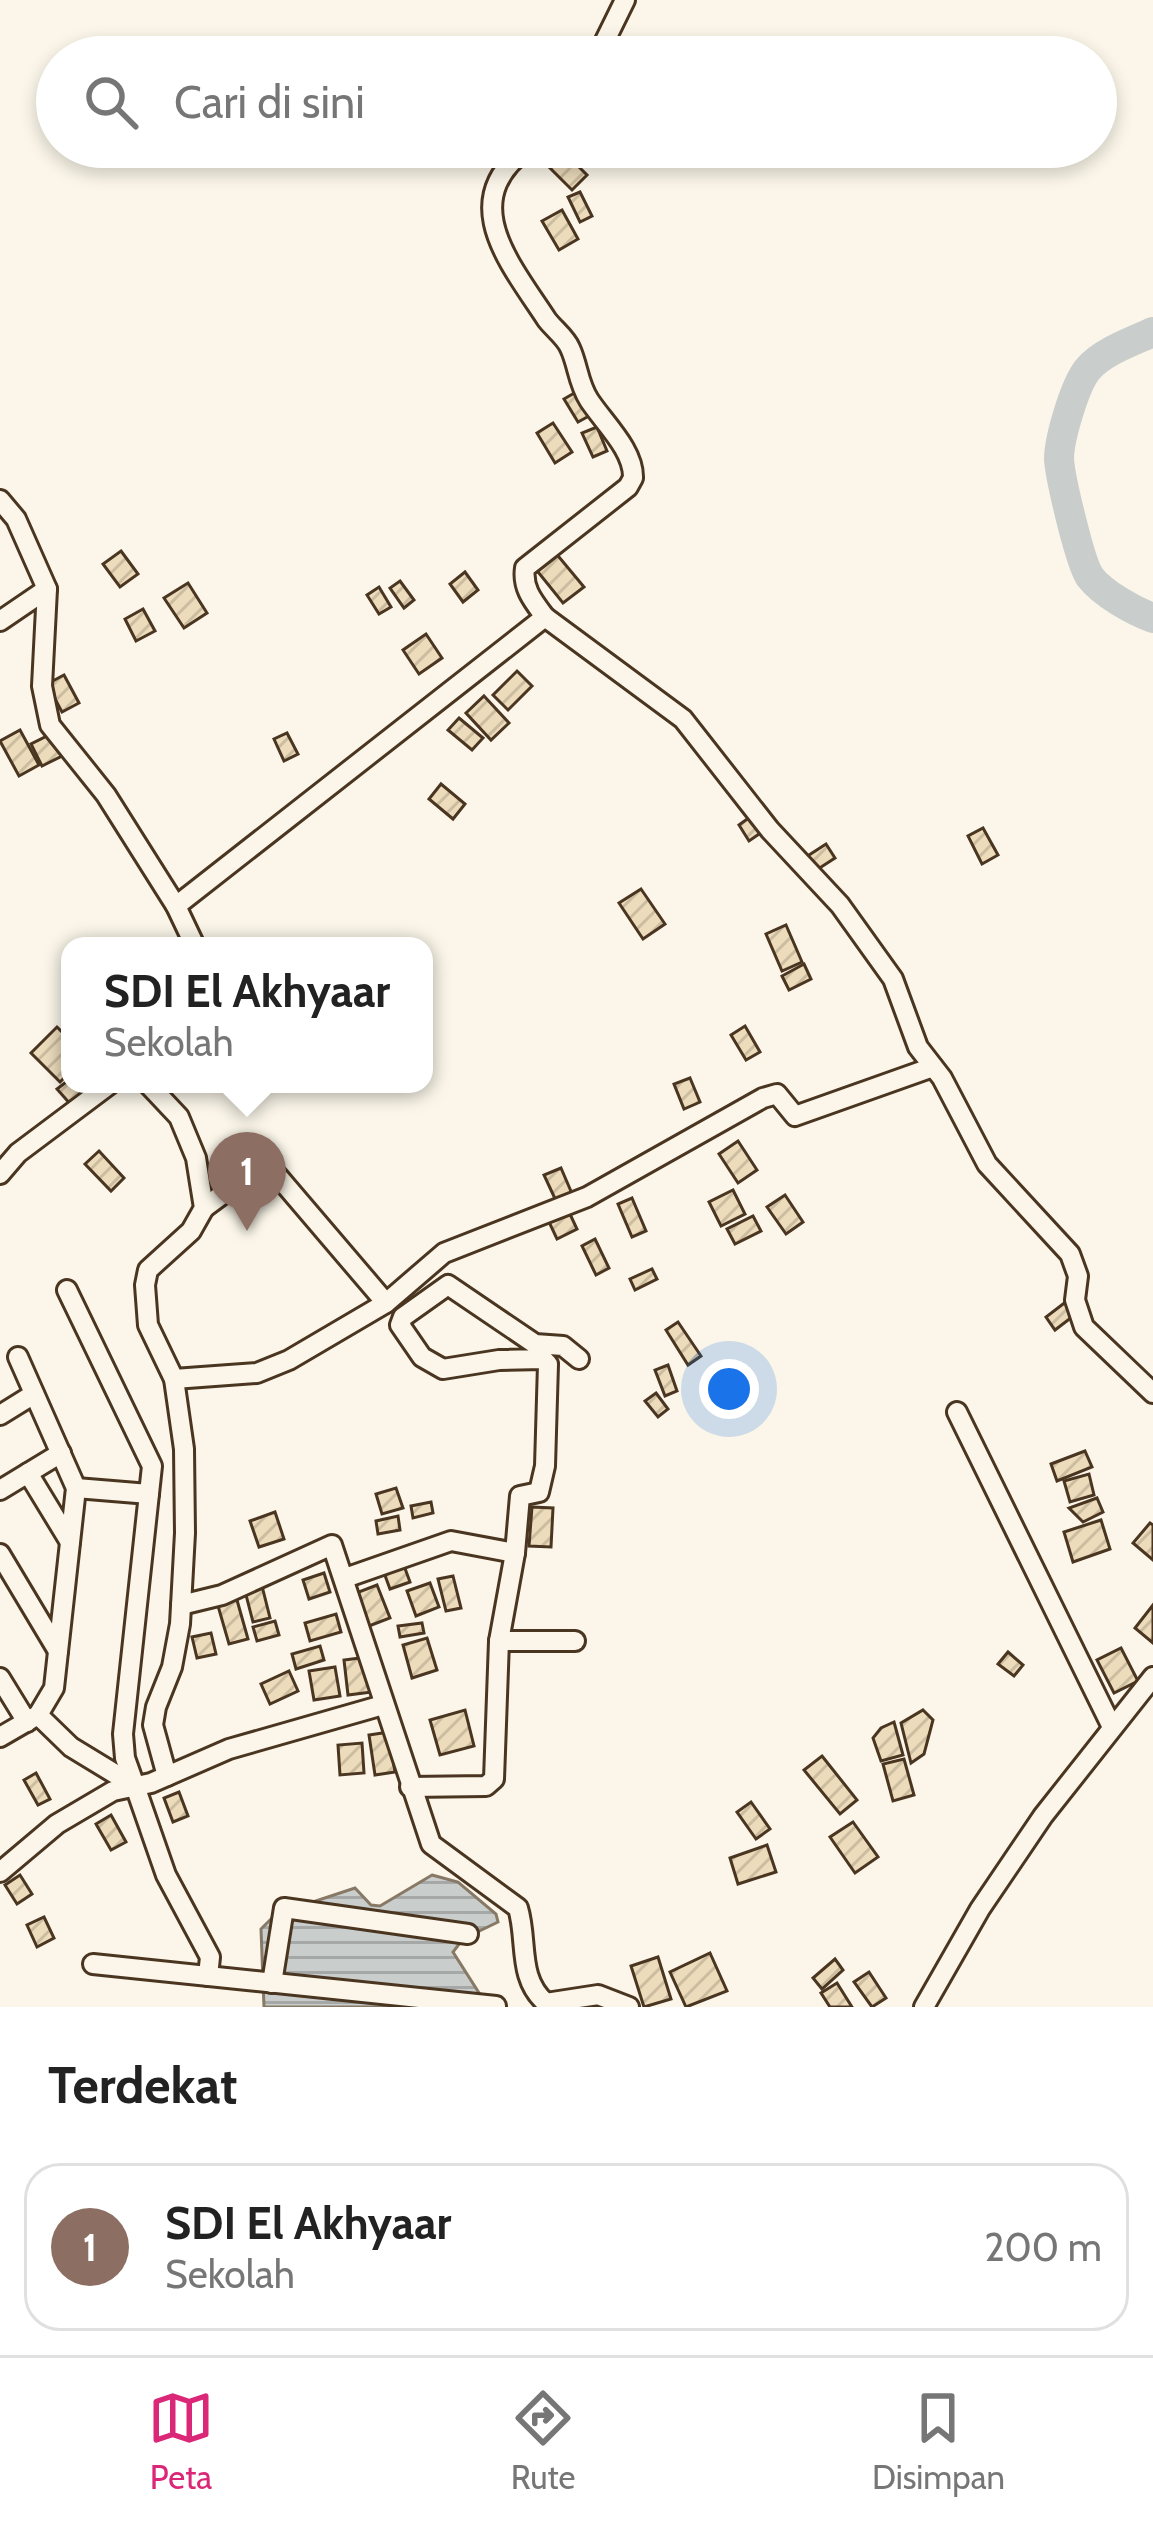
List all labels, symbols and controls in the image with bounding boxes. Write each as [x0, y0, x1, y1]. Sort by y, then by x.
search box [36, 36, 1117, 168]
icon: search [78, 69, 144, 135]
text: Cari di sini [174, 75, 365, 129]
popup [61, 937, 433, 1093]
text: SDI El Akhyaar [104, 964, 390, 1018]
text: Sekolah [104, 1018, 234, 1066]
pin: 1 [208, 1132, 286, 1231]
your location [699, 1359, 759, 1419]
text: Terdekat [48, 2054, 238, 2116]
text: SDI El Akhyaar [165, 2196, 451, 2250]
text: 1 [83, 2223, 97, 2271]
text: 200 m [984, 2223, 1102, 2271]
text: Sekolah [165, 2250, 295, 2298]
tab: Peta [148, 2385, 214, 2497]
tab: Rute [510, 2385, 576, 2497]
tab: Disimpan [872, 2385, 1005, 2497]

